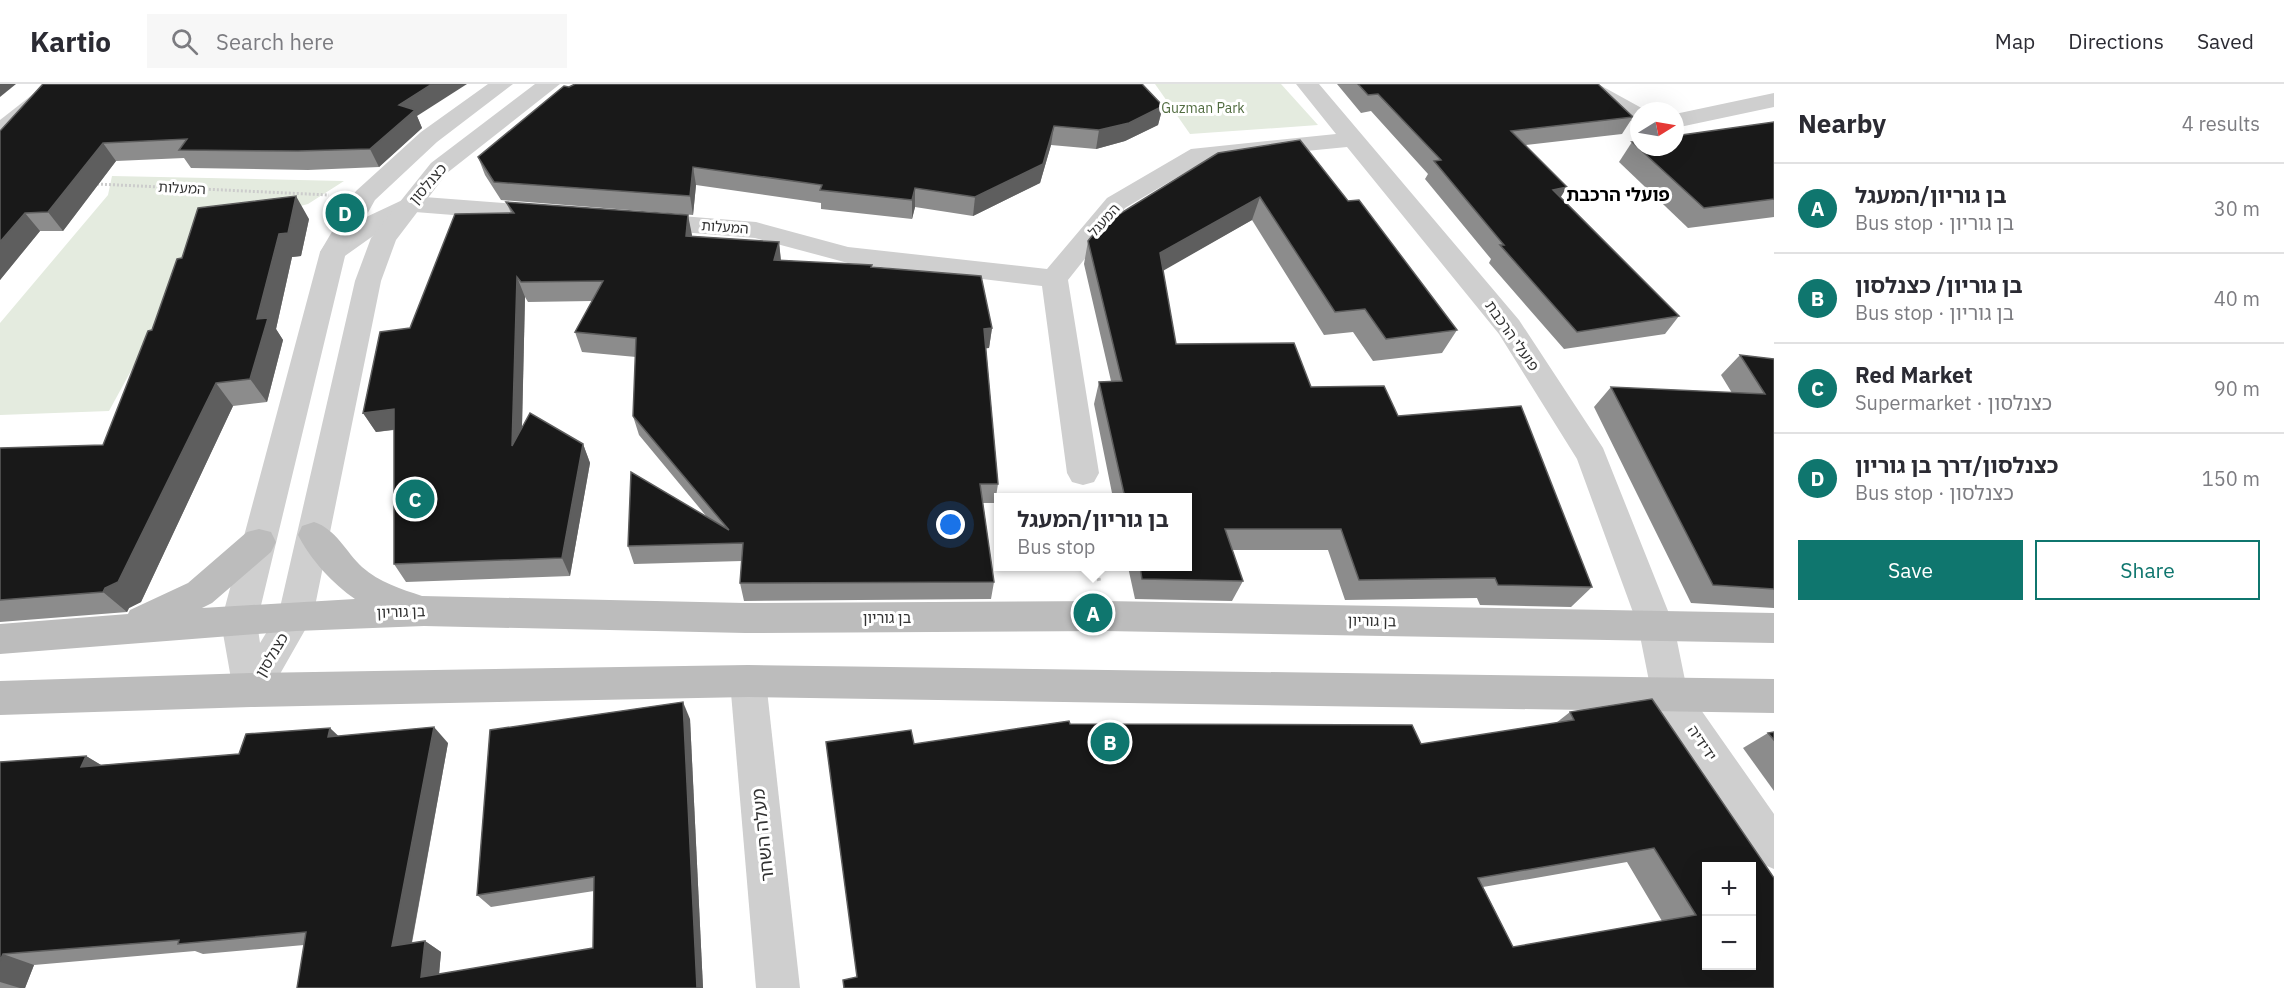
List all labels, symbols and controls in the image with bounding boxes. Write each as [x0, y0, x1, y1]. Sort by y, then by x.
search box [147, 14, 567, 68]
text: Kartio [30, 23, 111, 60]
icon: search [168, 25, 201, 58]
text: Search here [216, 27, 334, 56]
text: Map [1995, 27, 2035, 55]
text: Directions [2068, 27, 2164, 55]
text: Saved [2197, 27, 2254, 55]
park label: Guzman Park [1161, 99, 1245, 117]
north arrow [1630, 102, 1684, 156]
text: Nearby [1798, 106, 1886, 140]
text: 4 results [2182, 110, 2260, 137]
street label: כצנלסון [405, 159, 451, 208]
street label: המעלות [158, 178, 206, 198]
text: בן גוריון/המעגל [1855, 180, 2006, 209]
district label: פועלי הרכבת [1566, 183, 1670, 206]
pin: D [326, 190, 364, 236]
text: A [1811, 195, 1824, 222]
text: 30 m [2214, 195, 2260, 222]
street label: המעגל [1084, 200, 1124, 240]
text: Bus stop · בן גוריון [1855, 209, 2014, 236]
street label: המעלות [701, 216, 749, 238]
text: בן גוריון/ כצנלסון [1855, 270, 2023, 299]
text: B [1811, 285, 1824, 312]
text: 40 m [2214, 285, 2260, 312]
street label: פועלי הרכבת [1481, 297, 1544, 375]
text: Bus stop · בן גוריון [1855, 299, 2014, 326]
text: Red Market [1855, 360, 1973, 389]
text: C [1811, 375, 1824, 402]
text: 90 m [2214, 375, 2260, 402]
text: Supermarket · כצנלסון [1855, 389, 2052, 416]
text: כצנלסון/דרך בן גוריון [1855, 450, 2058, 479]
text: D [1811, 465, 1824, 492]
text: 150 m [2202, 465, 2260, 492]
pin: C [396, 476, 434, 522]
text: Bus stop · כצנלסון [1855, 479, 2014, 506]
popup [994, 493, 1192, 571]
text: בן גוריון/המעגל [1017, 504, 1169, 533]
your location [936, 510, 965, 539]
text: Bus stop [1017, 533, 1095, 560]
button: Save [1798, 540, 2023, 600]
button: Share [2035, 540, 2260, 600]
pin: A [1074, 590, 1112, 636]
street label: בן גוריון [376, 601, 426, 622]
street label: בן גוריון [863, 608, 912, 627]
street label: בן גוריון [1347, 611, 1397, 630]
street label: כצנלסון [251, 629, 292, 680]
pin: B [1090, 720, 1130, 764]
street label: ידידיה [1684, 721, 1721, 764]
street label: מעלה השחר [746, 787, 779, 883]
map controls [1702, 862, 1756, 970]
button: + [1702, 862, 1756, 916]
button: − [1702, 916, 1756, 970]

